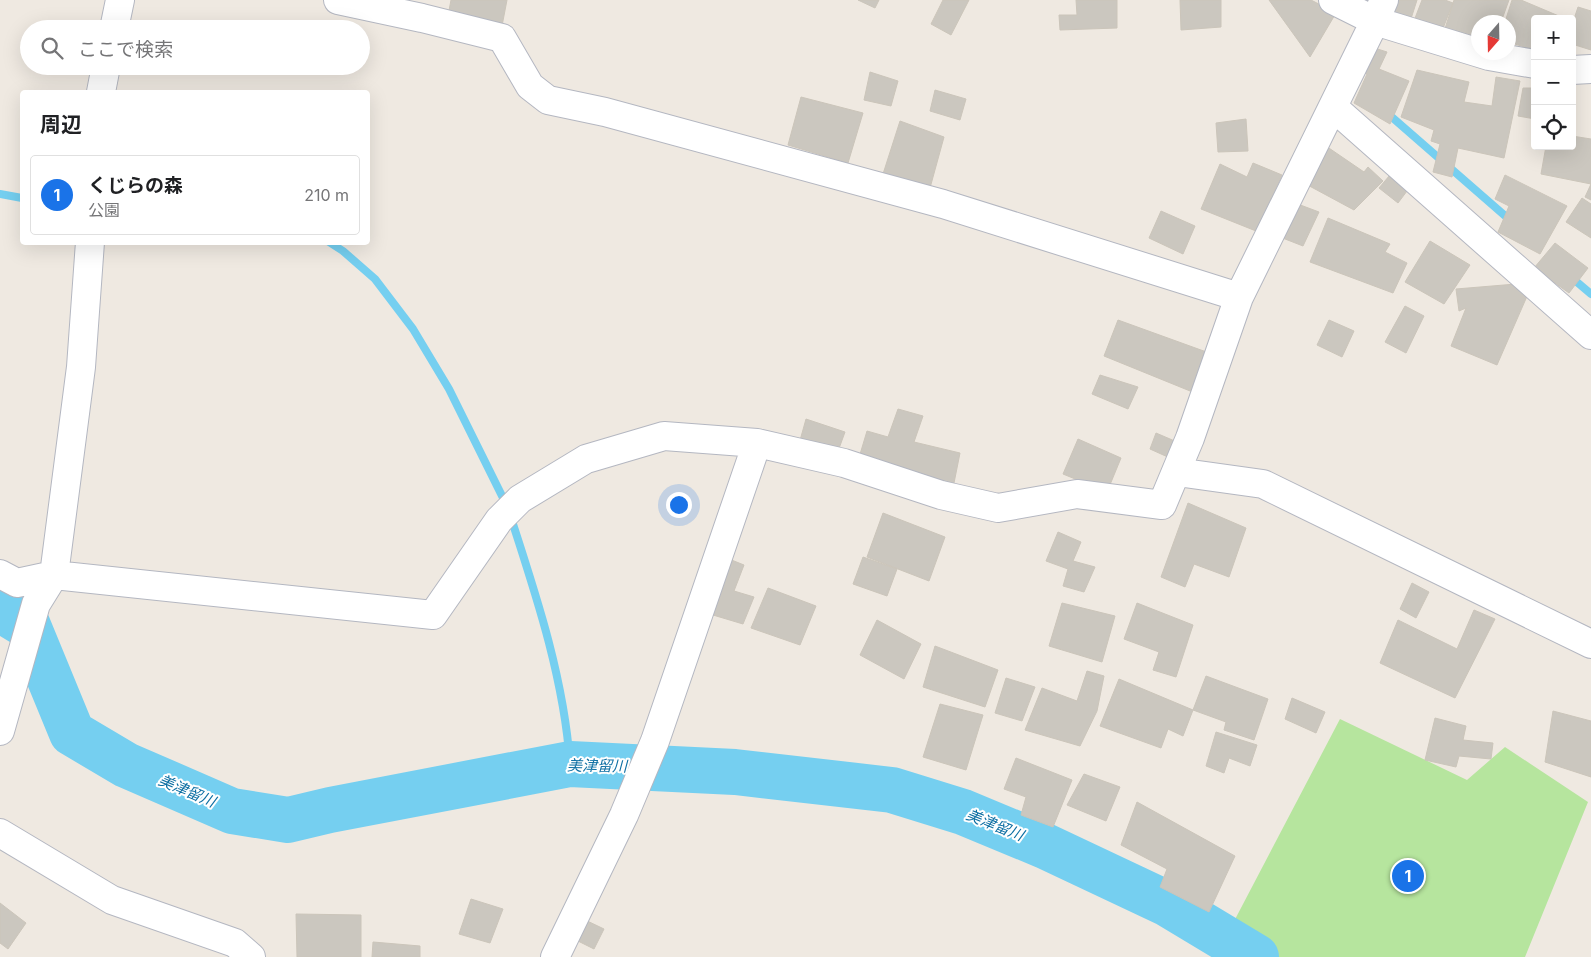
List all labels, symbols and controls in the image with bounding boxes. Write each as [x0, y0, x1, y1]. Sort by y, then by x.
north arrow [1471, 15, 1516, 60]
map controls [1531, 15, 1576, 150]
button: + [1531, 15, 1576, 60]
search box [20, 20, 370, 75]
icon: search [38, 34, 66, 62]
text: ここで検索 [78, 38, 173, 61]
button: − [1531, 60, 1576, 105]
button: locate [1531, 105, 1576, 150]
text: 周辺 [40, 112, 82, 137]
text: くじらの森 [88, 174, 183, 197]
text: 1 [54, 185, 60, 205]
text: 210 m [304, 185, 349, 205]
text: 公園 [88, 200, 120, 220]
your location [666, 492, 692, 518]
water label: 美津留川 [567, 755, 629, 776]
water label: 美津留川 [156, 770, 220, 812]
water label: 美津留川 [964, 804, 1028, 845]
pin: 1 [1392, 857, 1424, 895]

